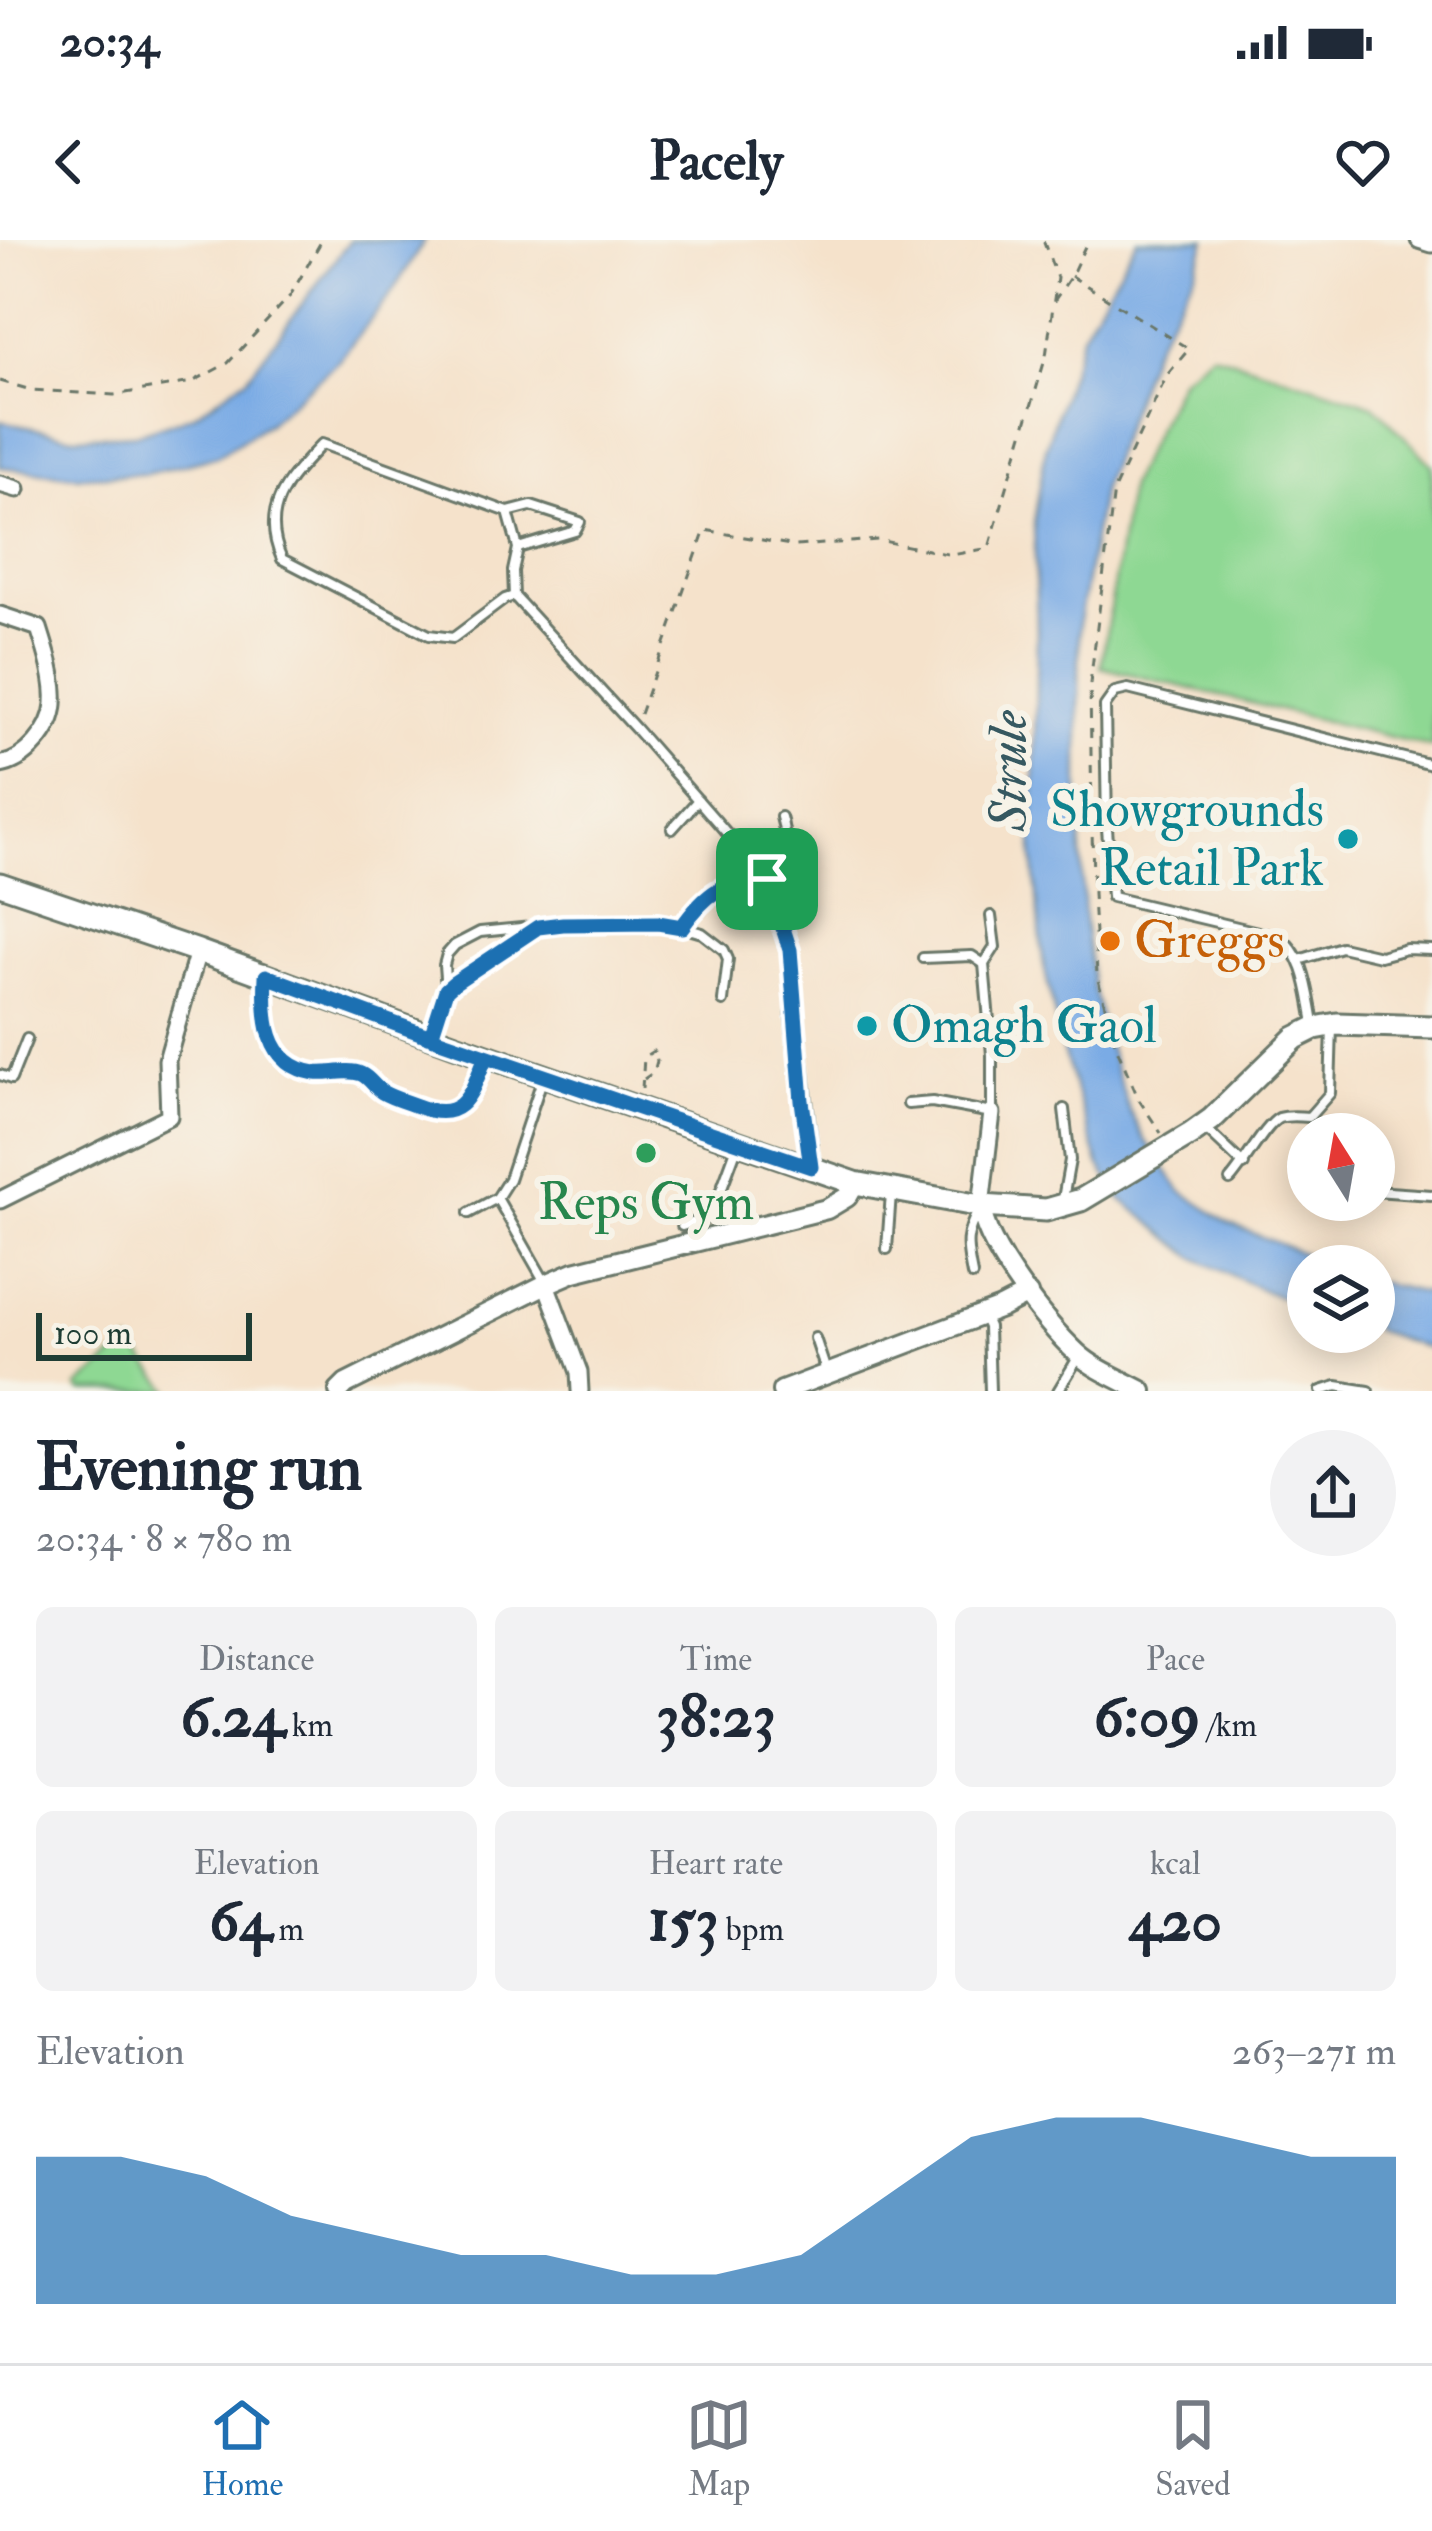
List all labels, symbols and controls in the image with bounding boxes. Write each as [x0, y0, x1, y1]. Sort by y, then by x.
text: 20:34 [60, 14, 158, 70]
text: Pacely [649, 128, 783, 196]
icon: back [36, 129, 102, 195]
icon: heart [1330, 129, 1396, 195]
water label: Strule [975, 710, 1043, 832]
place label: Showgrounds Retail Park [1050, 778, 1324, 901]
marker: Showgrounds Retail Park [1335, 826, 1361, 852]
pin [716, 828, 818, 930]
icon: arrive [734, 846, 800, 912]
place label: Greggs [1134, 909, 1285, 973]
marker: Greggs [1097, 928, 1123, 954]
place label: Omagh Gaol [891, 994, 1157, 1058]
marker: Omagh Gaol [854, 1013, 880, 1039]
north arrow [1287, 1113, 1395, 1221]
map controls [1287, 1113, 1395, 1353]
marker: Reps Gym [633, 1140, 659, 1166]
place label: Reps Gym [538, 1171, 754, 1235]
button: layers [1287, 1245, 1395, 1353]
scale bar [36, 1307, 252, 1360]
text: 100 m [54, 1313, 132, 1354]
text: Evening run [36, 1427, 362, 1510]
button: share [1270, 1430, 1396, 1556]
text: 20:34 · 8 × 780 m [36, 1514, 292, 1563]
text: Distance [199, 1639, 314, 1680]
text: Time [680, 1639, 752, 1680]
text: Pace [1146, 1639, 1205, 1680]
text: 6.24 [180, 1680, 285, 1755]
text: 38:23 [656, 1680, 776, 1755]
text: 6:09 [1094, 1680, 1200, 1755]
text: km [285, 1705, 333, 1746]
text: /km [1200, 1705, 1257, 1746]
text: Elevation [194, 1843, 320, 1884]
text: Heart rate [649, 1843, 783, 1884]
text: kcal [1150, 1843, 1201, 1884]
text: 64 [209, 1884, 272, 1959]
text: 153 [648, 1884, 719, 1959]
text: 420 [1129, 1884, 1222, 1959]
text: m [272, 1909, 304, 1950]
text: bpm [719, 1909, 784, 1950]
text: Elevation [36, 2027, 185, 2076]
text: 263–271 m [1232, 2027, 1396, 2076]
tab: Home [201, 2392, 283, 2505]
tab: Map [686, 2392, 752, 2505]
tab: Saved [1155, 2392, 1231, 2505]

